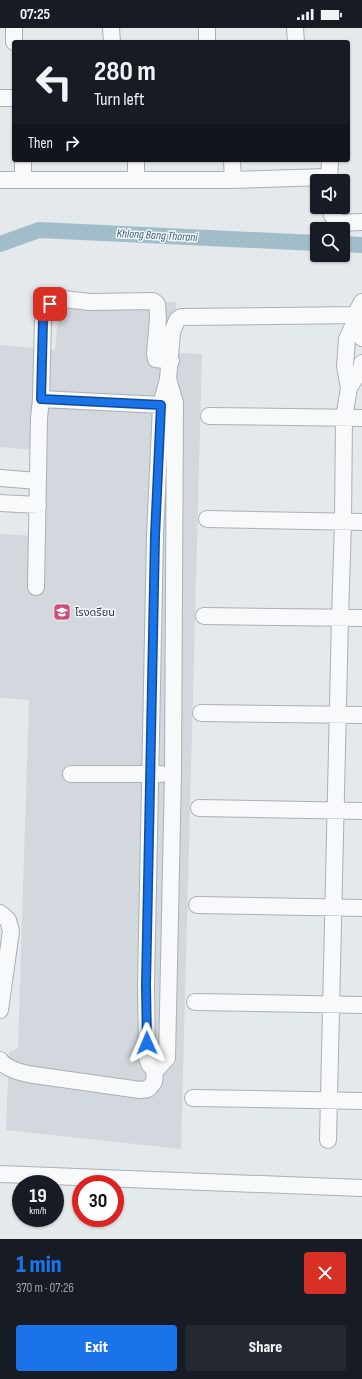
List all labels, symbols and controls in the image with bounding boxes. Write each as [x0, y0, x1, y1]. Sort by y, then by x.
text: 07:25 [20, 5, 50, 24]
text: 280 m [94, 55, 156, 88]
icon: left [28, 56, 80, 108]
text: Turn left [94, 89, 145, 110]
icon: right [61, 132, 83, 154]
text: Then [28, 134, 53, 153]
map controls [310, 174, 350, 262]
button: sound [310, 174, 350, 214]
button: search [310, 222, 350, 262]
water label: Khlong Bang Thorani [116, 226, 199, 245]
pin [33, 287, 67, 321]
icon: arrive [39, 293, 61, 315]
school or university icon: โรงดรียน [52, 602, 72, 622]
place label: โรงดรียน [75, 606, 115, 619]
position arrow [126, 1022, 168, 1064]
speed limit sign: 30 [72, 1175, 124, 1227]
text: 19 [29, 1184, 47, 1208]
text: km/h [29, 1205, 47, 1217]
text: 1 min [16, 1250, 62, 1279]
button: close [304, 1252, 346, 1294]
text: 370 m · 07:26 [16, 1280, 74, 1296]
button: Exit [16, 1325, 177, 1371]
button: Share [185, 1325, 346, 1371]

